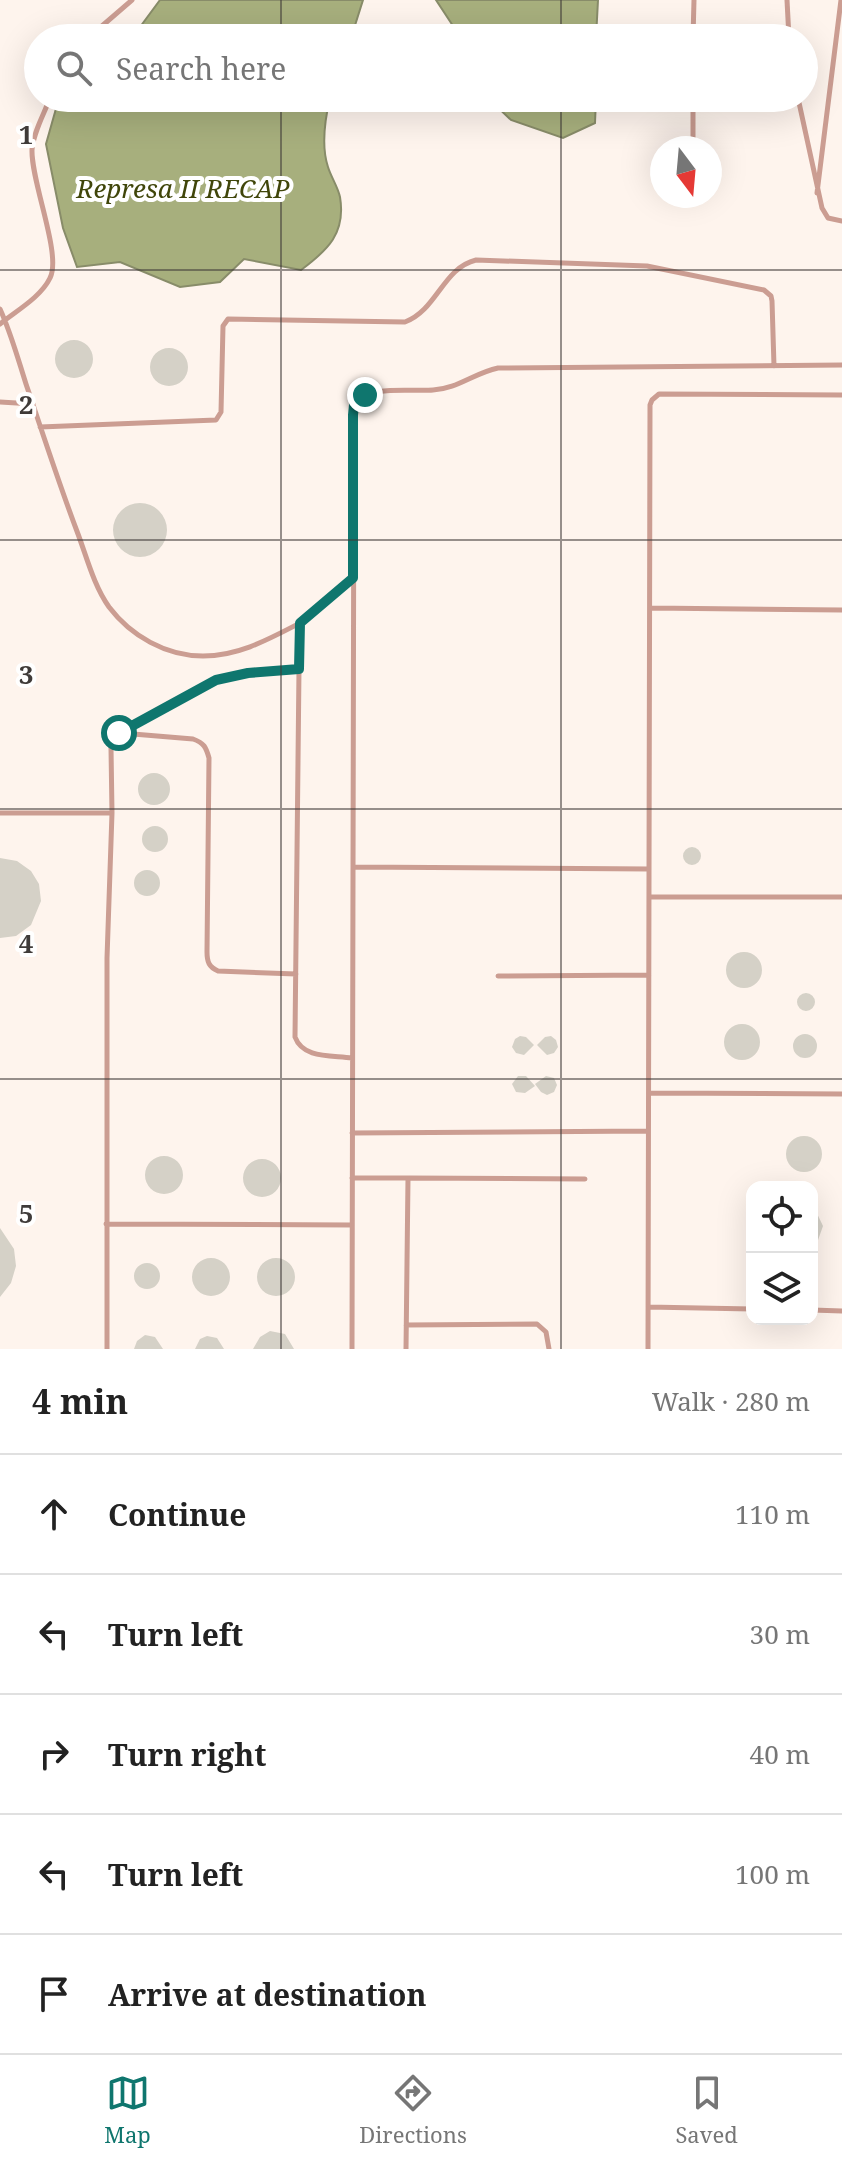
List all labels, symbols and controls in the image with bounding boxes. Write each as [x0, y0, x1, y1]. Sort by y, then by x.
search box [24, 24, 818, 112]
icon: search [52, 46, 96, 90]
text: Search here [116, 48, 286, 89]
text: 1 [19, 116, 33, 152]
north arrow [650, 136, 722, 208]
water label: Represa II RECAP [75, 170, 290, 206]
route end [347, 377, 383, 413]
text: 2 [19, 386, 33, 422]
text: 3 [19, 656, 33, 692]
route start [101, 715, 137, 751]
text: 4 [19, 925, 34, 961]
map controls [746, 1181, 818, 1325]
button: locate [746, 1181, 818, 1253]
text: 5 [19, 1195, 33, 1231]
button: layers [746, 1253, 818, 1325]
text: 4 min [32, 1378, 128, 1424]
text: Walk · 280 m [652, 1383, 810, 1419]
icon: ahead [32, 1492, 76, 1536]
text: Continue [108, 1494, 246, 1535]
text: 110 m [735, 1496, 810, 1532]
icon: left [32, 1612, 76, 1656]
text: Turn left [108, 1614, 243, 1655]
text: 30 m [750, 1616, 810, 1652]
icon: right [32, 1732, 76, 1776]
text: Turn right [108, 1734, 266, 1775]
text: 40 m [750, 1736, 810, 1772]
icon: left [32, 1852, 76, 1896]
text: Turn left [108, 1854, 243, 1895]
text: 100 m [735, 1856, 810, 1892]
icon: arrive [32, 1972, 76, 2016]
text: Arrive at destination [108, 1974, 427, 2015]
tab: Map [104, 2071, 151, 2149]
tab: Directions [359, 2071, 467, 2149]
tab: Saved [675, 2071, 738, 2149]

